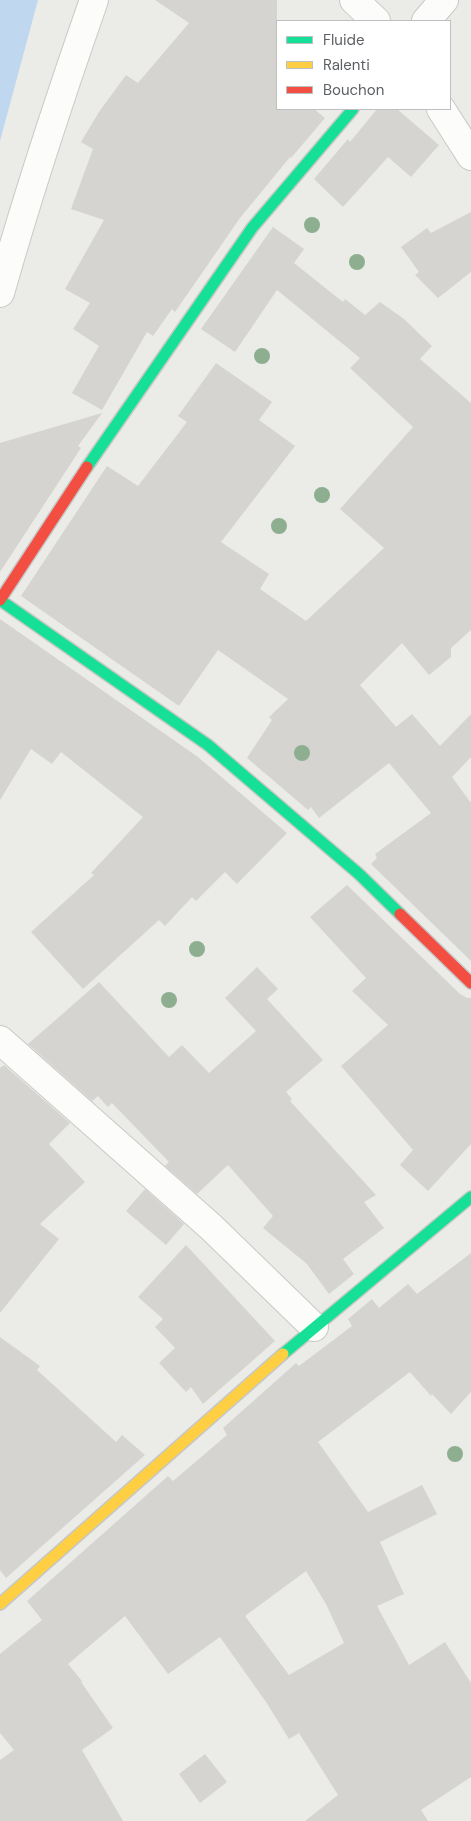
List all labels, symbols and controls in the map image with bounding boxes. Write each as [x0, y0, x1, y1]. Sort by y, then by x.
legend [276, 20, 451, 110]
text: Fluide [323, 30, 365, 50]
text: Ralenti [323, 55, 370, 75]
text: Bouchon [323, 80, 384, 100]

